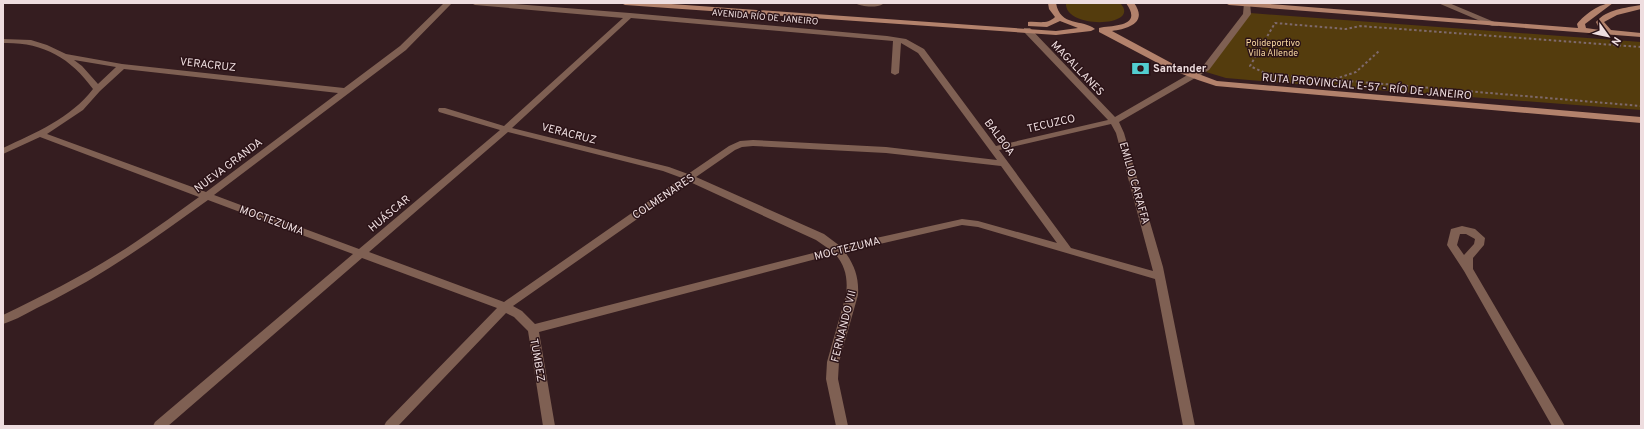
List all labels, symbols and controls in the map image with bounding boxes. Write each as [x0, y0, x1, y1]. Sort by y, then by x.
street label: AVENIDA RÍO DE JANEIRO [711, 6, 819, 28]
north arrow [1588, 16, 1628, 56]
text: N [1608, 34, 1624, 48]
street label: MAGALLANES [1048, 38, 1107, 99]
park label: Polideportivo Villa Allende [1246, 38, 1300, 59]
street label: VERACRUZ [179, 55, 237, 75]
bank icon: Santander [1130, 58, 1150, 78]
place label: Santander [1153, 62, 1207, 76]
street label: RUTA PROVINCIAL E-57 - RÍO DE JANEIRO [1261, 70, 1472, 103]
street label: TECUZCO [1026, 112, 1077, 136]
street label: BALBOA [981, 116, 1018, 159]
street label: VERACRUZ [540, 120, 598, 148]
street label: NUEVA GRANDA [192, 136, 265, 196]
street label: EMILIO CARAFFA [1116, 140, 1152, 226]
street label: COLMENARES [630, 171, 697, 223]
street label: HUÁSCAR [365, 192, 413, 235]
street label: MOCTEZUMA [237, 203, 306, 239]
street label: MOCTEZUMA [813, 234, 882, 264]
street label: FERNANDO VII [828, 289, 860, 364]
street label: TUMBEZ [526, 337, 548, 383]

